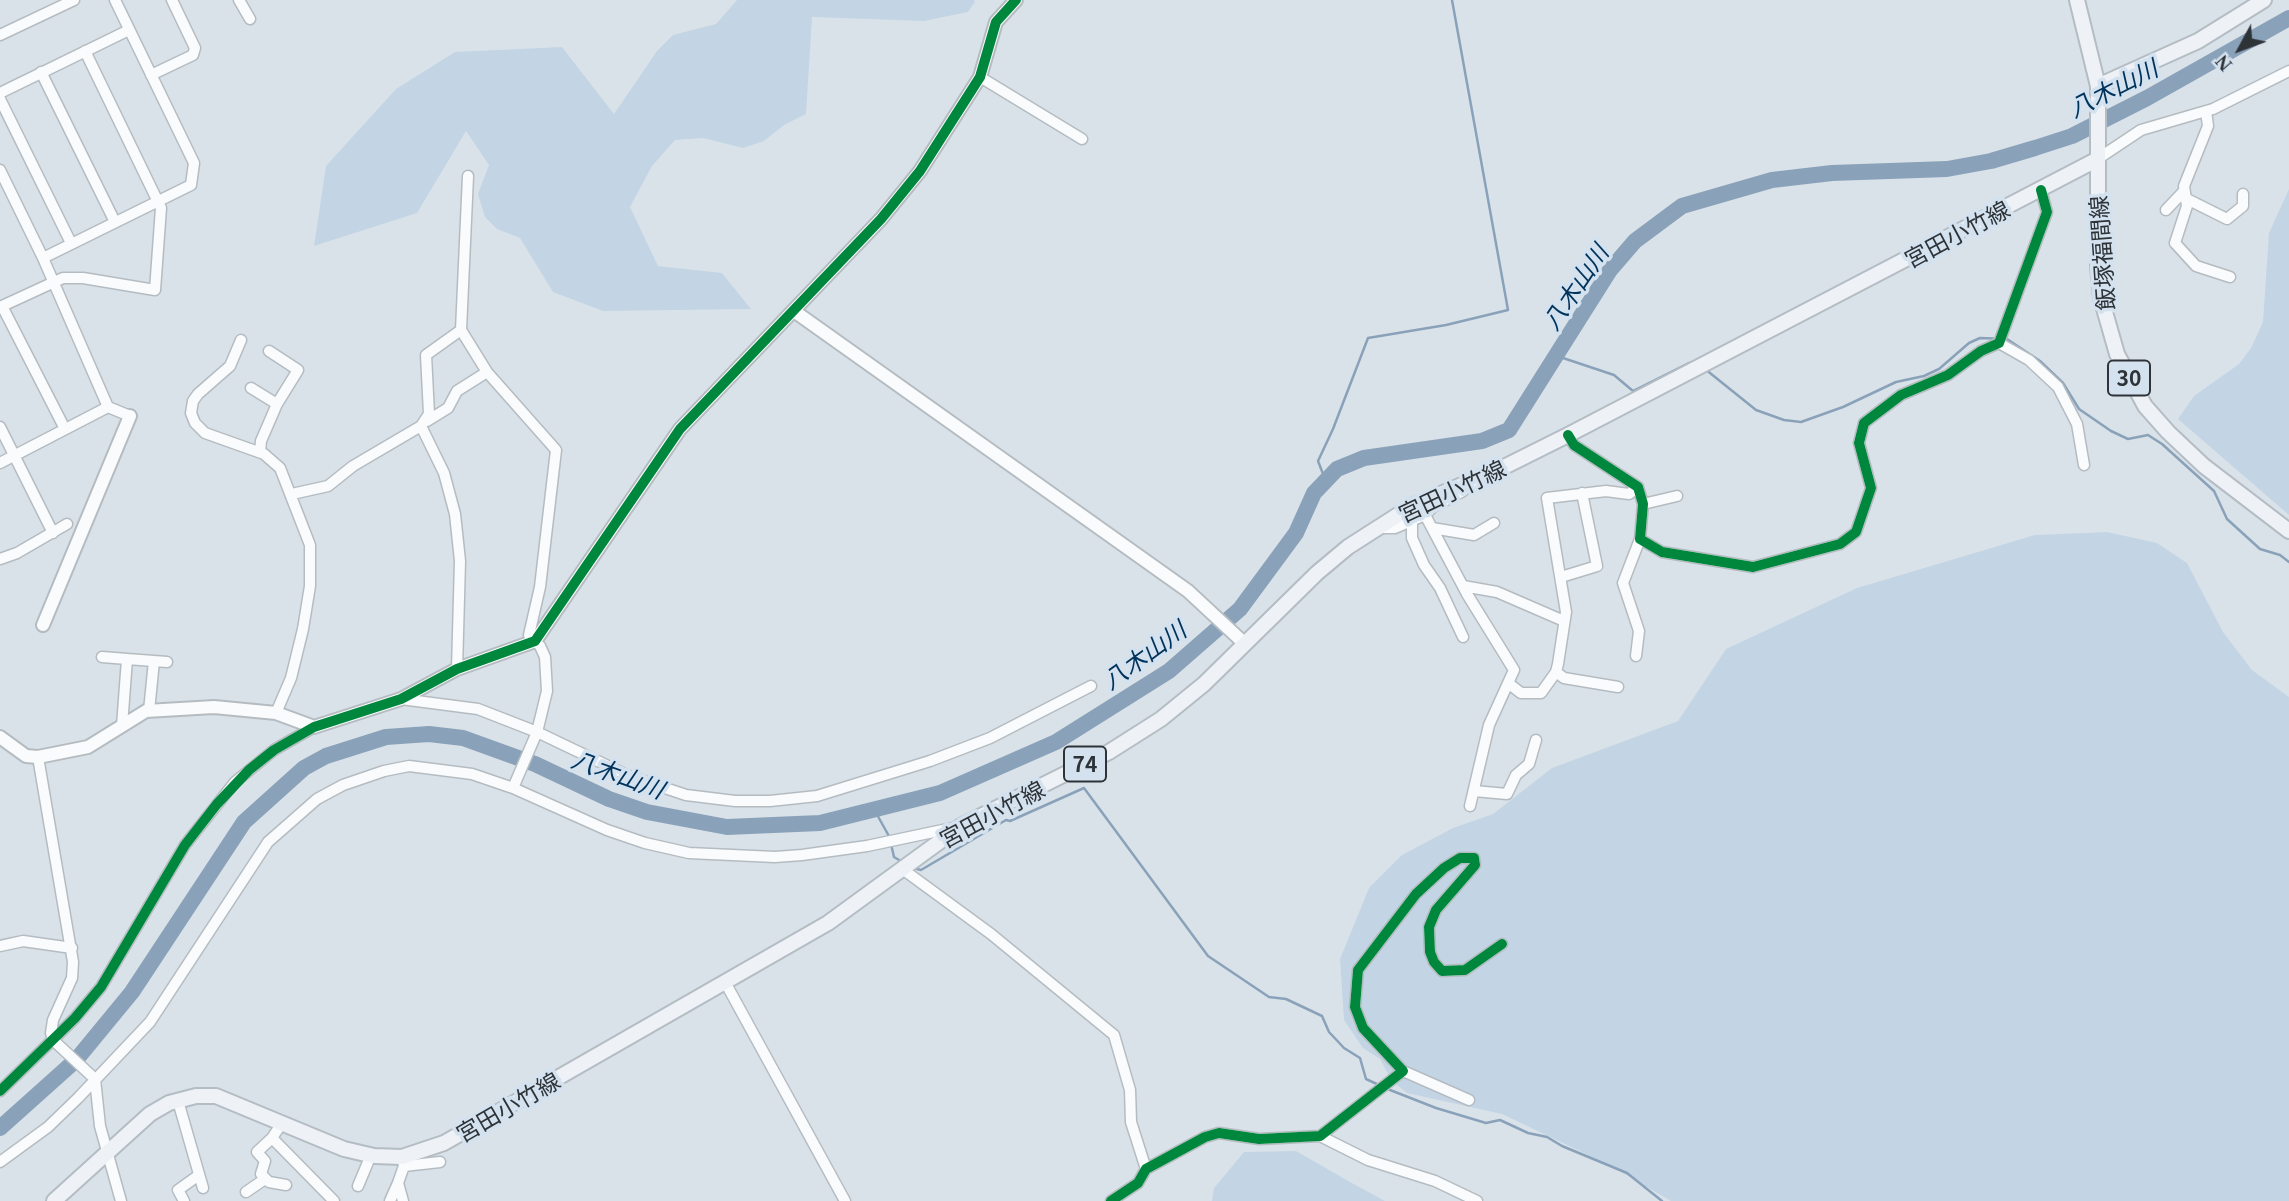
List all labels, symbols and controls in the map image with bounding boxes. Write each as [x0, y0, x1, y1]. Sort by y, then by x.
north arrow [2205, 14, 2275, 84]
text: N [2211, 51, 2236, 75]
water label: 八木山川 [2064, 53, 2162, 123]
street label: 宮田小竹線 [1900, 195, 2014, 273]
street label: 飯塚福間線 [2084, 195, 2120, 311]
water label: 八木山川 [1536, 239, 1614, 335]
road number: 30 [2108, 360, 2150, 396]
street label: 宮田小竹線 [1394, 454, 1510, 528]
water label: 八木山川 [1097, 615, 1191, 695]
water label: 八木山川 [568, 744, 668, 804]
road number: 74 [1064, 746, 1106, 782]
street label: 宮田小竹線 [935, 775, 1049, 853]
street label: 宮田小竹線 [451, 1066, 565, 1148]

